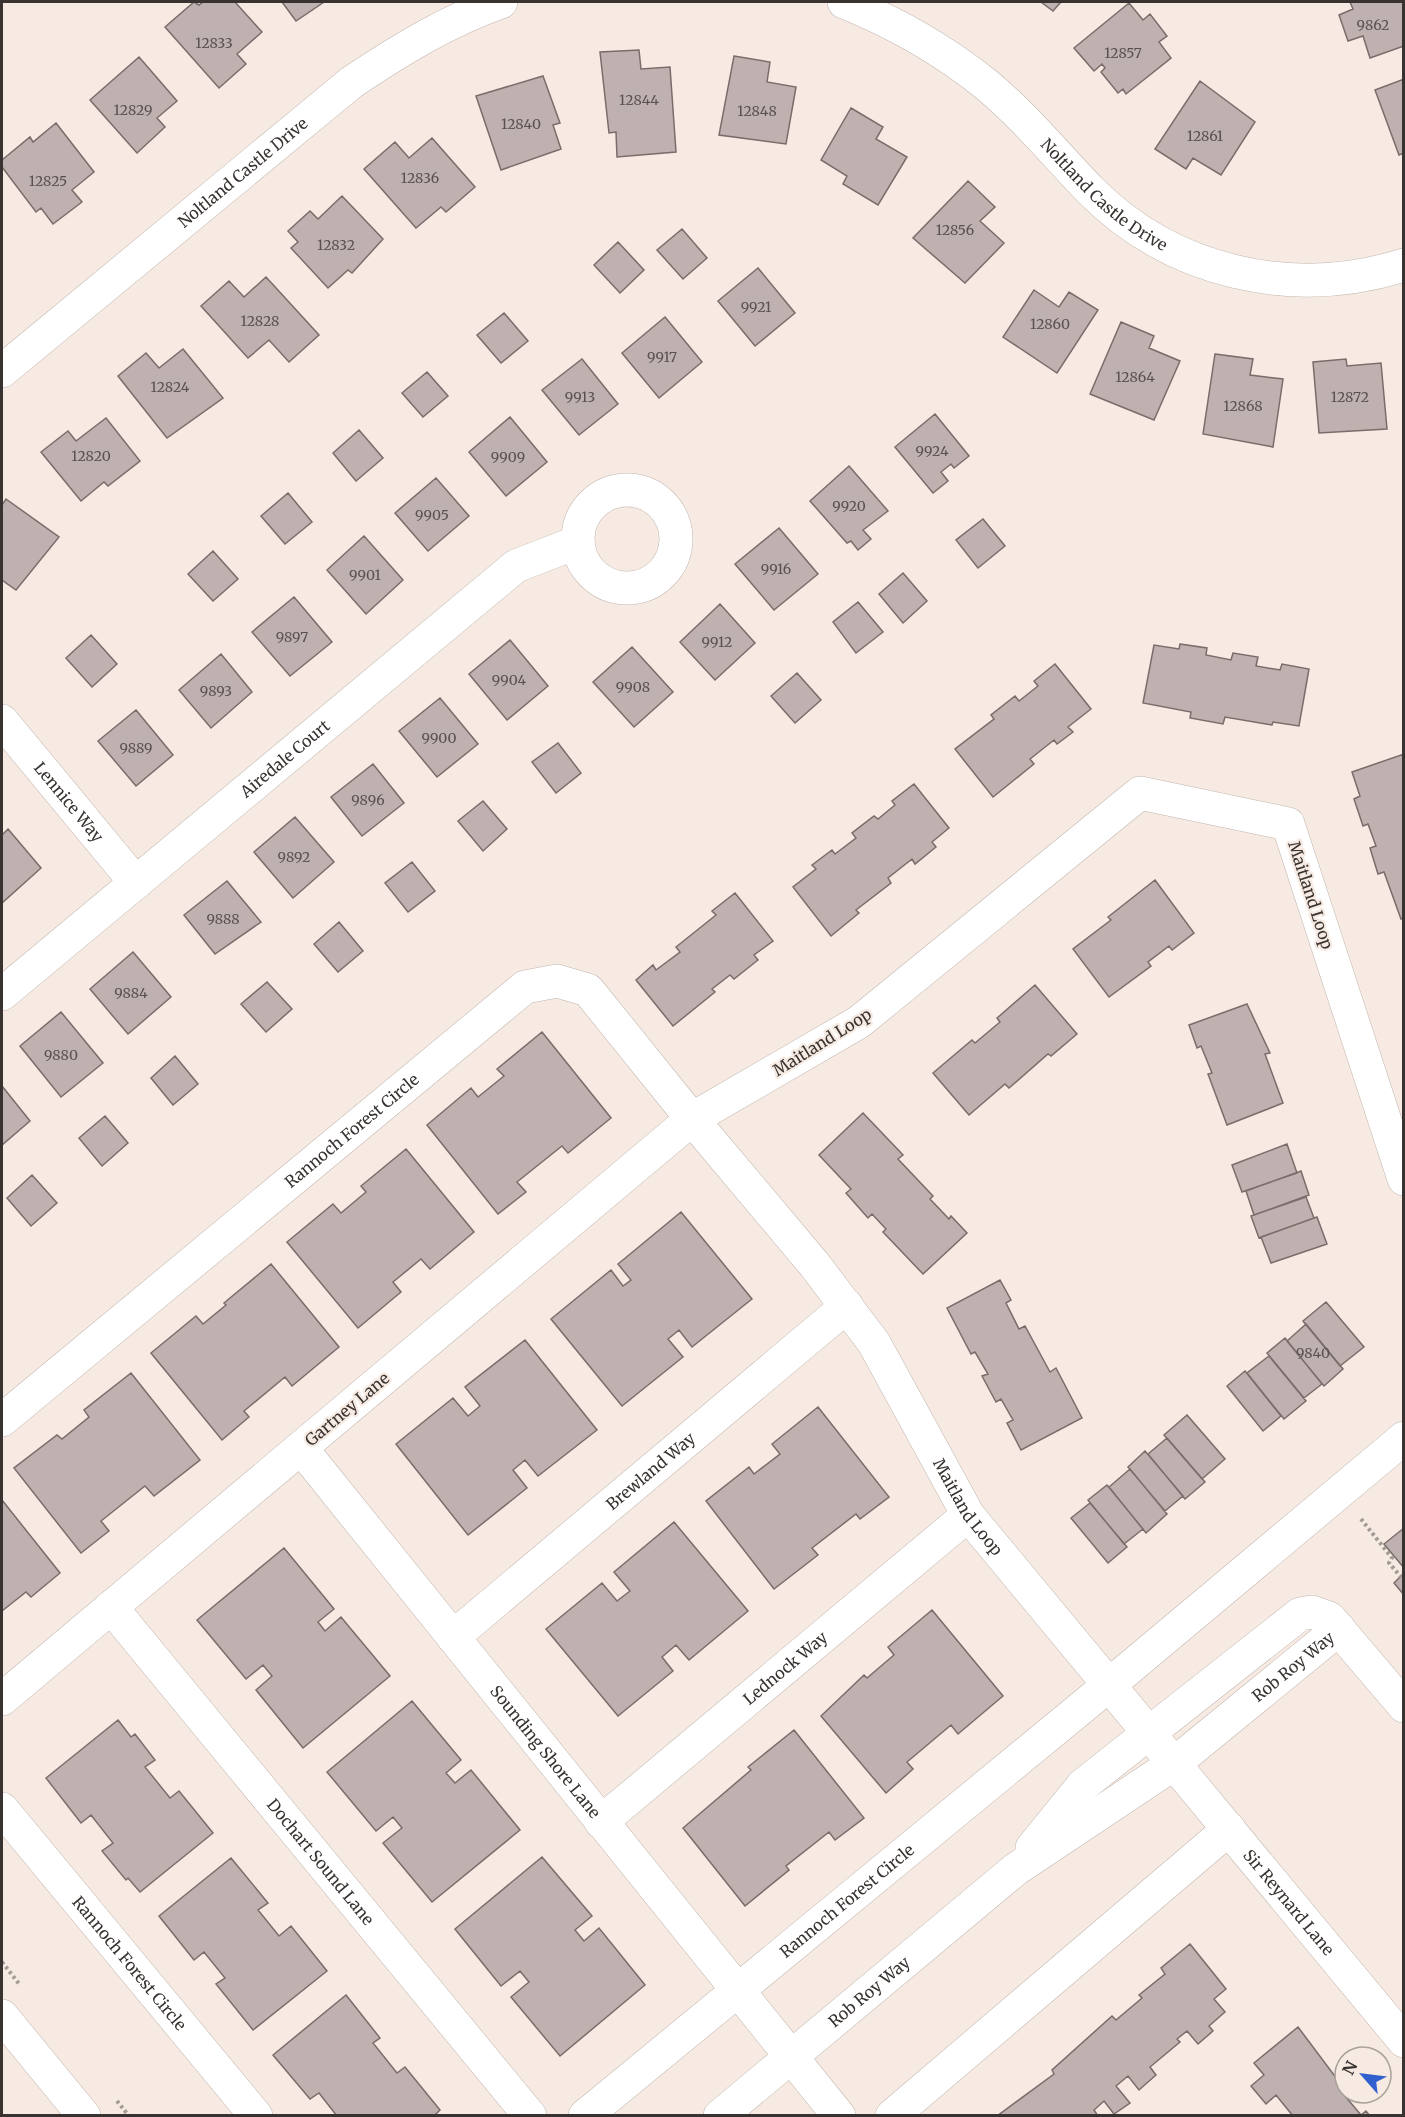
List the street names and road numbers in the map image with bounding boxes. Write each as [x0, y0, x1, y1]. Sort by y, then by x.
street label: Noltland Castle Drive [174, 113, 311, 232]
street label: Noltland Castle Drive [1037, 134, 1171, 255]
street label: Airedale Court [235, 715, 334, 802]
street label: Lennice Way [30, 758, 108, 846]
street label: Maitland Loop [1284, 839, 1338, 952]
street label: Maitland Loop [769, 1004, 875, 1080]
street label: Rannoch Forest Circle [281, 1069, 423, 1192]
street label: Gartney Lane [301, 1368, 393, 1450]
street label: Brewland Way [602, 1428, 700, 1514]
street label: Maitland Loop [929, 1455, 1007, 1559]
street label: Lednock Way [739, 1627, 832, 1709]
street label: Rob Roy Way [1248, 1627, 1339, 1706]
street label: Sounding Shore Lane [486, 1681, 605, 1822]
street label: Dochart Sound Lane [263, 1795, 379, 1929]
street label: Rannoch Forest Circle [776, 1840, 918, 1962]
street label: Sir Reynard Lane [1239, 1845, 1339, 1959]
street label: Rannoch Forest Circle [68, 1892, 191, 2034]
street label: Rob Roy Way [824, 1952, 914, 2031]

